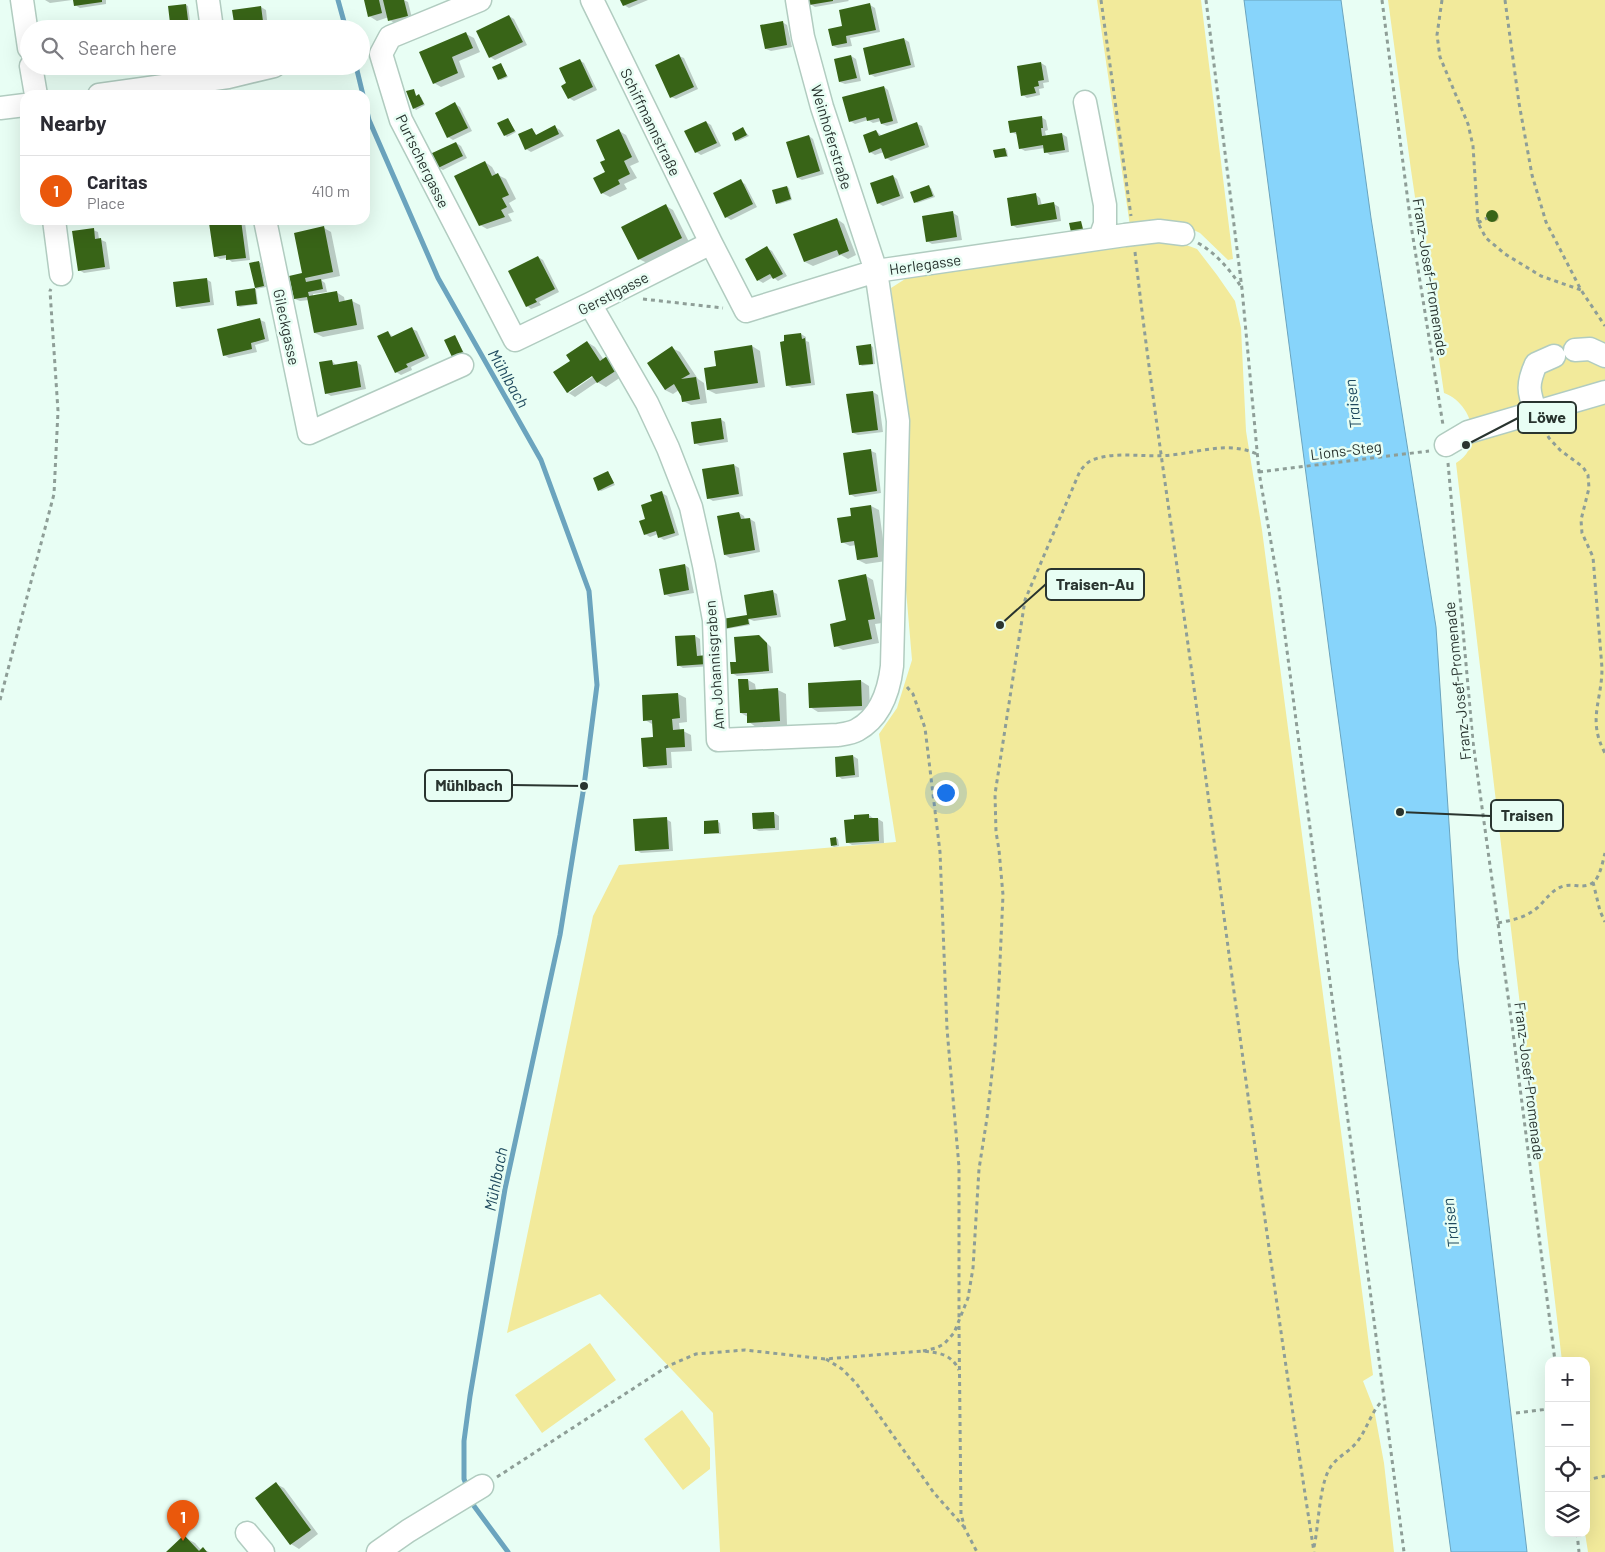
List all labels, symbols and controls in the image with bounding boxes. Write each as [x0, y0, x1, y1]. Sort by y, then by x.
search box [20, 20, 370, 75]
icon: search [38, 34, 66, 62]
text: Search here [78, 36, 177, 59]
street label: Schiffmannstraße [617, 65, 685, 179]
street label: Weinhoferstraße [808, 82, 856, 192]
text: Nearby [40, 110, 106, 135]
street label: Purtschergasse [393, 111, 453, 211]
text: Caritas [87, 170, 147, 193]
text: 1 [53, 181, 59, 200]
text: 410 m [312, 181, 350, 200]
text: Place [87, 193, 125, 212]
street label: Franz-Josef-Promenade [1410, 197, 1452, 357]
street label: Herlegasse [888, 250, 962, 278]
street label: Gerstlgasse [575, 268, 651, 318]
street label: Gileckgasse [270, 287, 304, 367]
water label: Mühlbach [485, 345, 533, 411]
water label: Traisen [1340, 378, 1364, 430]
callout: Löwe [1518, 402, 1576, 433]
text: Löwe [1528, 407, 1566, 426]
street label: Lions-Steg [1309, 437, 1383, 463]
callout: Traisen-Au [1046, 569, 1144, 600]
text: Traisen-Au [1056, 574, 1134, 593]
street label: Am Johannisgraben [701, 600, 727, 730]
street label: Franz-Josef-Promenade [1440, 601, 1474, 761]
callout: Mühlbach [425, 770, 512, 801]
text: Mühlbach [435, 775, 503, 794]
your location [933, 780, 959, 806]
callout: Traisen [1491, 800, 1563, 831]
text: Traisen [1501, 805, 1553, 824]
street label: Franz-Josef-Promenade [1511, 1001, 1549, 1161]
water label: Mühlbach [479, 1145, 511, 1213]
water label: Traisen [1438, 1197, 1462, 1249]
map controls [1545, 1357, 1590, 1537]
button: + [1545, 1357, 1590, 1402]
button: − [1545, 1402, 1590, 1447]
button: locate [1545, 1447, 1590, 1492]
button: layers [1545, 1492, 1590, 1537]
pin: 1 [167, 1500, 199, 1541]

